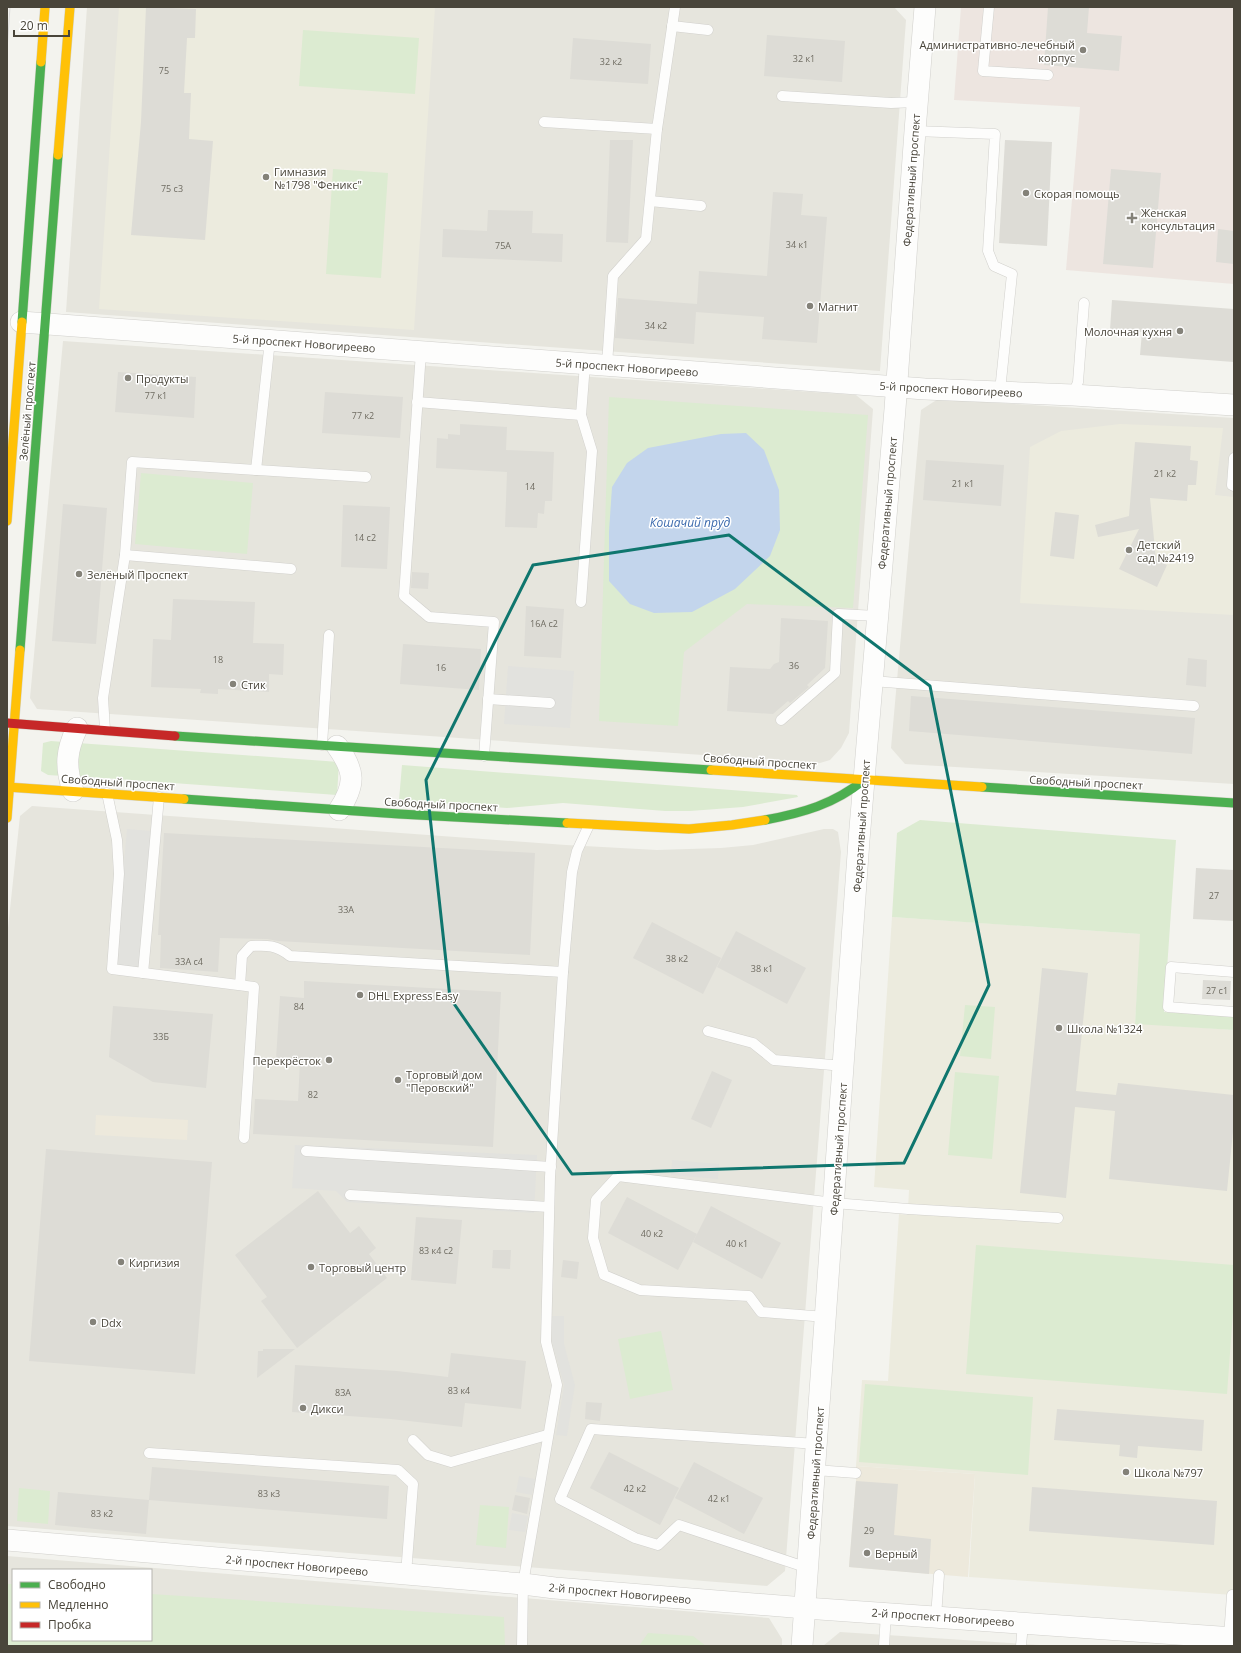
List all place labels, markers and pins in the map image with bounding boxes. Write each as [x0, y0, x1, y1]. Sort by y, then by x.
place label: Административно-лечебный корпус [920, 37, 1075, 65]
marker: Административно-лечебный корпус [1078, 45, 1088, 55]
place label: Гимназия №1798 "Феникс" [274, 164, 362, 192]
marker: Гимназия №1798 "Феникс" [261, 172, 271, 182]
place label: Скорая помощь [1034, 186, 1120, 201]
marker: Скорая помощь [1021, 188, 1031, 198]
place label: Женская консультация [1141, 205, 1215, 233]
marker: Женская консультация [1126, 212, 1138, 224]
place label: Магнит [818, 299, 858, 314]
marker: Магнит [805, 301, 815, 311]
place label: Молочная кухня [1084, 324, 1172, 339]
marker: Молочная кухня [1175, 326, 1185, 336]
place label: Продукты [136, 371, 189, 386]
marker: Продукты [123, 373, 133, 383]
place label: Детский сад №2419 [1137, 537, 1194, 565]
marker: Детский сад №2419 [1124, 545, 1134, 555]
place label: Зелёный Проспект [87, 567, 188, 582]
marker: Зелёный Проспект [74, 569, 84, 579]
place label: Стик [241, 677, 266, 692]
marker: Стик [228, 679, 238, 689]
place label: DHL Express Easy [368, 988, 459, 1003]
marker: DHL Express Easy [355, 990, 365, 1000]
place label: Школа №1324 [1067, 1021, 1143, 1036]
marker: Школа №1324 [1054, 1023, 1064, 1033]
place label: Перекрёсток [253, 1053, 321, 1068]
marker: Перекрёсток [324, 1055, 334, 1065]
place label: Торговый дом "Перовский" [406, 1067, 482, 1095]
marker: Торговый дом "Перовский" [393, 1075, 403, 1085]
place label: Киргизия [129, 1255, 180, 1270]
marker: Киргизия [116, 1257, 126, 1267]
place label: Торговый центр [319, 1260, 407, 1275]
marker: Торговый центр [306, 1262, 316, 1272]
place label: Ddx [101, 1315, 122, 1330]
marker: Ddx [88, 1317, 98, 1327]
place label: Дикси [311, 1401, 343, 1416]
marker: Дикси [298, 1403, 308, 1413]
place label: Школа №797 [1134, 1465, 1203, 1480]
marker: Школа №797 [1121, 1467, 1131, 1477]
place label: Верный [875, 1546, 917, 1561]
marker: Верный [862, 1548, 872, 1558]

